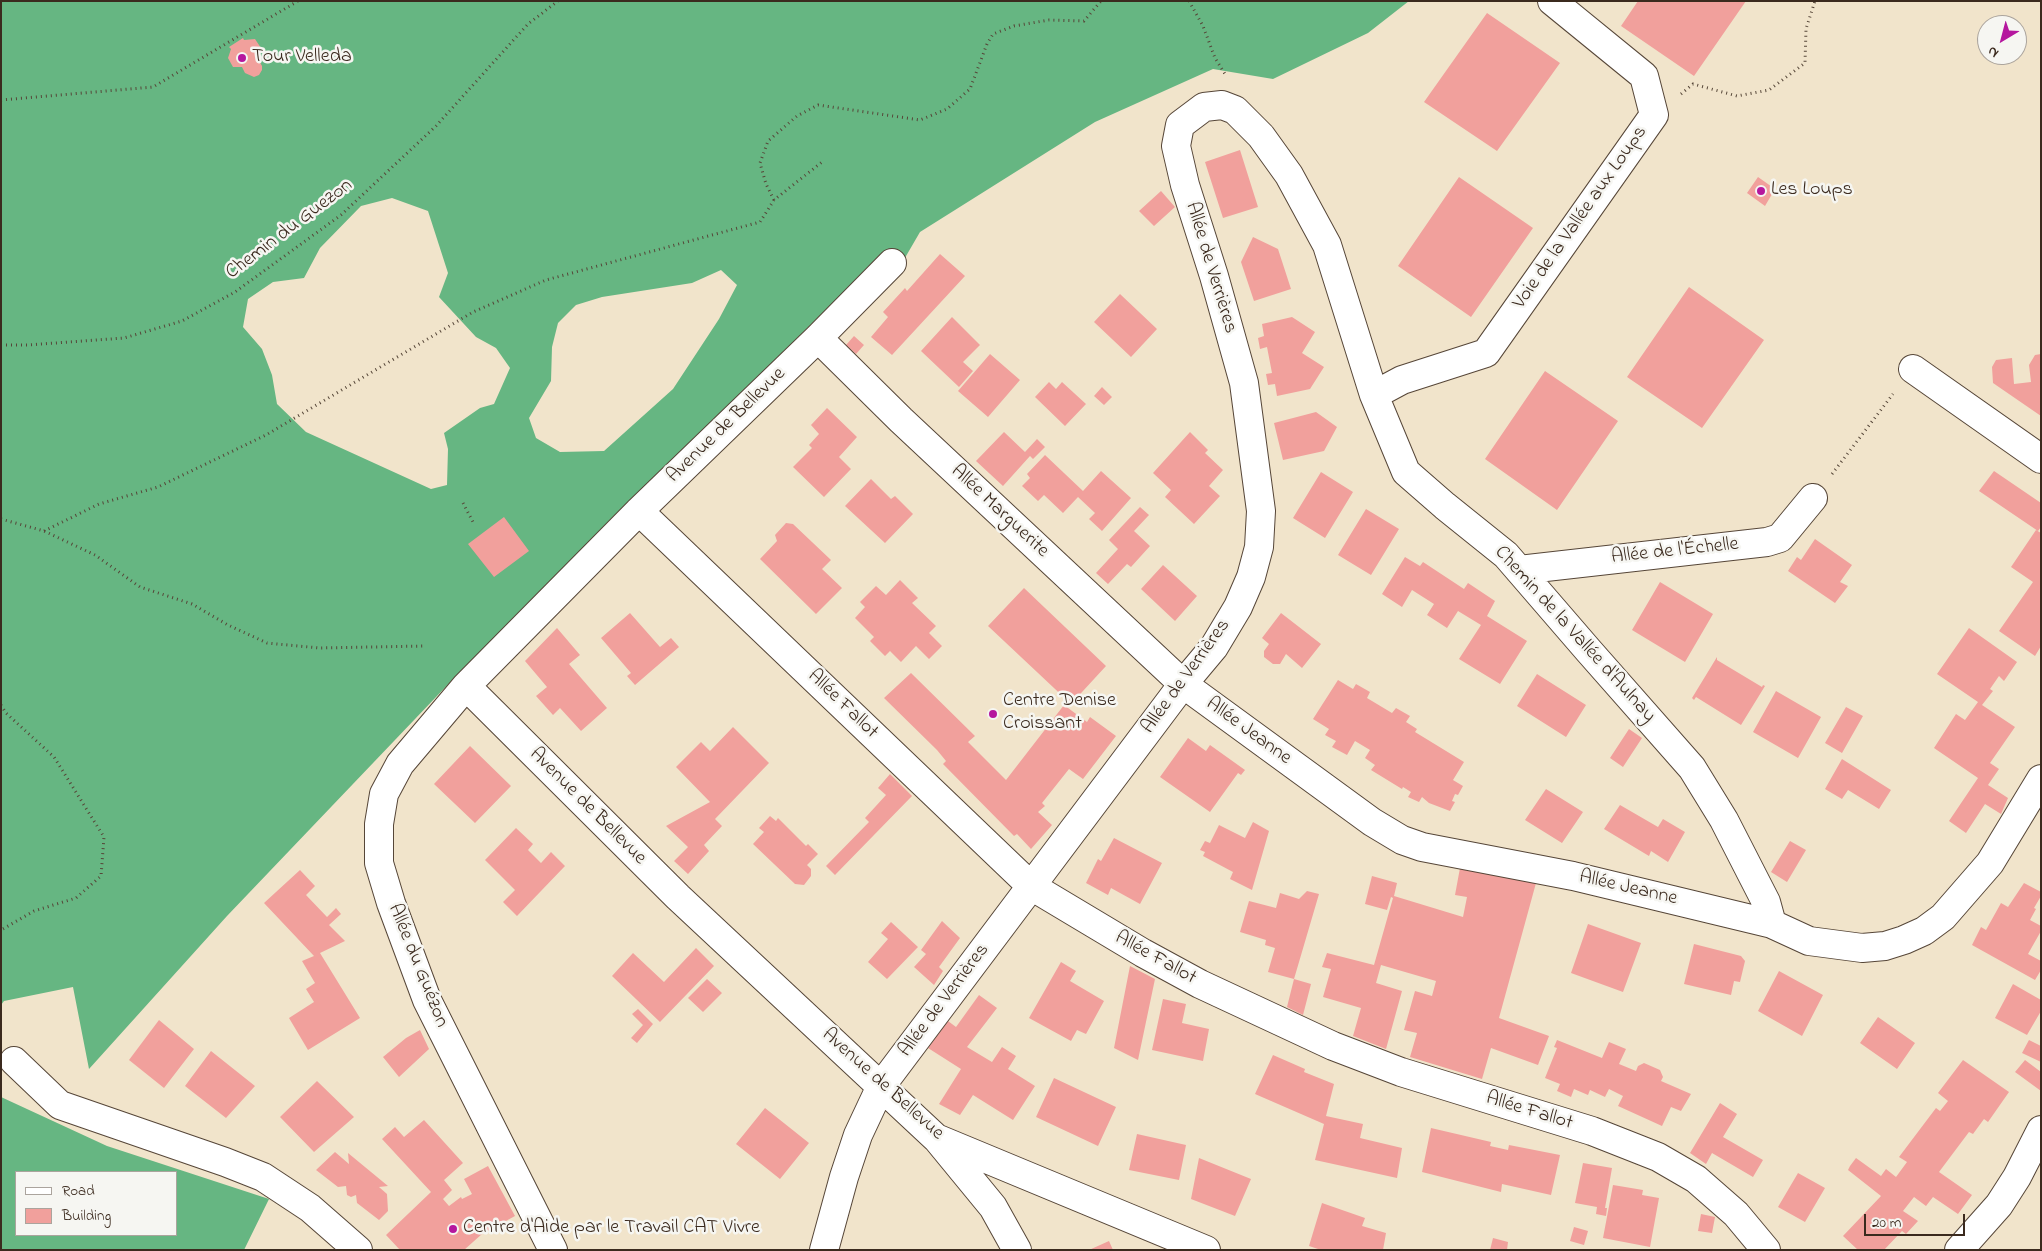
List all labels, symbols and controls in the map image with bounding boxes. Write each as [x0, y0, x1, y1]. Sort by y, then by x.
north arrow [1977, 15, 2027, 65]
text: N [1983, 40, 2003, 63]
place label: Tour Velleda [252, 46, 352, 70]
marker: Tour Velleda [236, 52, 248, 64]
street label: Voie de la Vallée aux Loups [1509, 122, 1653, 314]
street label: Chemin du Guezon [222, 175, 358, 285]
place label: Les Loups [1771, 179, 1853, 203]
marker: Les Loups [1755, 185, 1767, 197]
street label: Allée de Verrières [1179, 200, 1241, 336]
street label: Avenue de Bellevue [662, 363, 792, 489]
street label: Allée Marguerite [945, 460, 1053, 564]
street label: Allée de l'Échelle [1610, 533, 1740, 571]
street label: Chemin de la Vallée d'Aulnay [1488, 542, 1660, 728]
street label: Allée de Verrières [1137, 615, 1237, 739]
street label: Allée Fallot [801, 665, 883, 745]
place label: Centre Denise Croissant [1003, 690, 1116, 737]
street label: Allée Jeanne [1200, 693, 1296, 771]
marker: Centre Denise Croissant [987, 708, 999, 720]
street label: Avenue de Bellevue [523, 743, 651, 871]
street label: Allée Jeanne [1577, 866, 1679, 912]
street label: Allée du Guézon [381, 901, 453, 1031]
street label: Allée Fallot [1110, 927, 1200, 991]
street label: Allée de Verrières [895, 940, 995, 1062]
street label: Avenue de Bellevue [816, 1024, 948, 1146]
street label: Allée Fallot [1483, 1087, 1575, 1137]
legend [15, 1171, 178, 1236]
text: Road [62, 1180, 95, 1202]
scale bar [1867, 1204, 1968, 1236]
text: Building [62, 1205, 111, 1227]
text: 20 m [1872, 1212, 1901, 1234]
place label: Centre d'Aide par le Travail CAT Vivre [463, 1217, 760, 1241]
marker: Centre d'Aide par le Travail CAT Vivre [447, 1223, 459, 1235]

